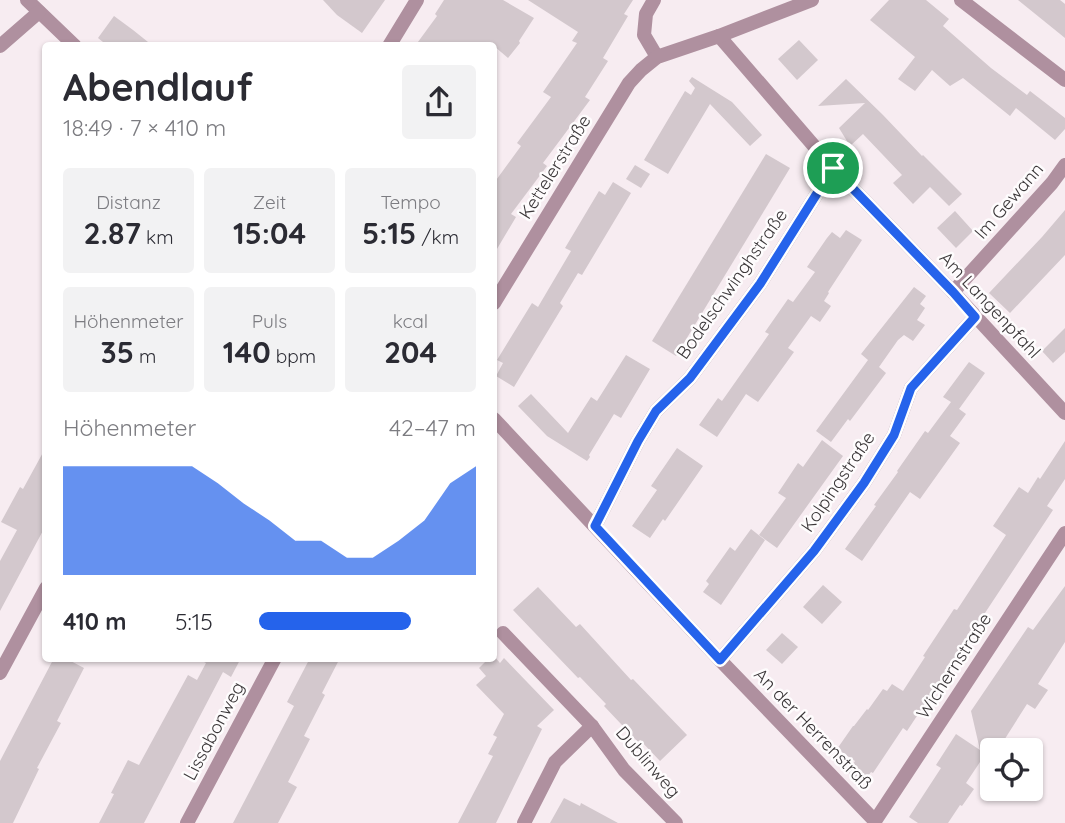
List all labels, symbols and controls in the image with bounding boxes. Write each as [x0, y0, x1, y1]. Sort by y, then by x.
text: Abendlauf [63, 63, 253, 111]
button: share [402, 65, 476, 139]
street label: Kettelerstraße [513, 110, 596, 223]
text: 18:49 · 7 × 410 m [63, 113, 226, 142]
pin [803, 138, 863, 198]
icon: arrive [814, 149, 852, 187]
street label: Im Gewann [969, 158, 1048, 244]
text: Distanz [96, 190, 161, 214]
text: Zeit [253, 190, 286, 214]
text: Tempo [380, 190, 441, 214]
street label: Bodelschwinghstraße [671, 204, 792, 363]
text: 2.87 [83, 214, 141, 252]
text: 15:04 [233, 214, 306, 252]
text: 5:15 [362, 214, 416, 252]
text: km [141, 225, 174, 249]
text: /km [416, 225, 459, 249]
street label: Am Langenpfahl [935, 246, 1046, 363]
text: Höhenmeter [73, 309, 184, 333]
text: Puls [252, 309, 287, 333]
text: kcal [393, 309, 428, 333]
text: 35 [101, 333, 134, 371]
text: 140 [223, 333, 271, 371]
text: 204 [384, 333, 437, 371]
text: m [134, 344, 156, 368]
text: bpm [271, 344, 316, 368]
text: Höhenmeter [63, 413, 196, 442]
text: 42–47 m [389, 413, 476, 442]
street label: Kolpingstraße [796, 427, 880, 536]
text: 410 m [63, 607, 127, 636]
text: 5:15 [175, 607, 213, 636]
street label: Wichernstraße [911, 608, 996, 723]
street label: An der Herrenstraß [749, 663, 877, 794]
street label: Lissabonweg [178, 678, 249, 784]
street label: Dublinweg [611, 721, 686, 802]
map controls [980, 738, 1043, 801]
button: locate [980, 738, 1043, 801]

